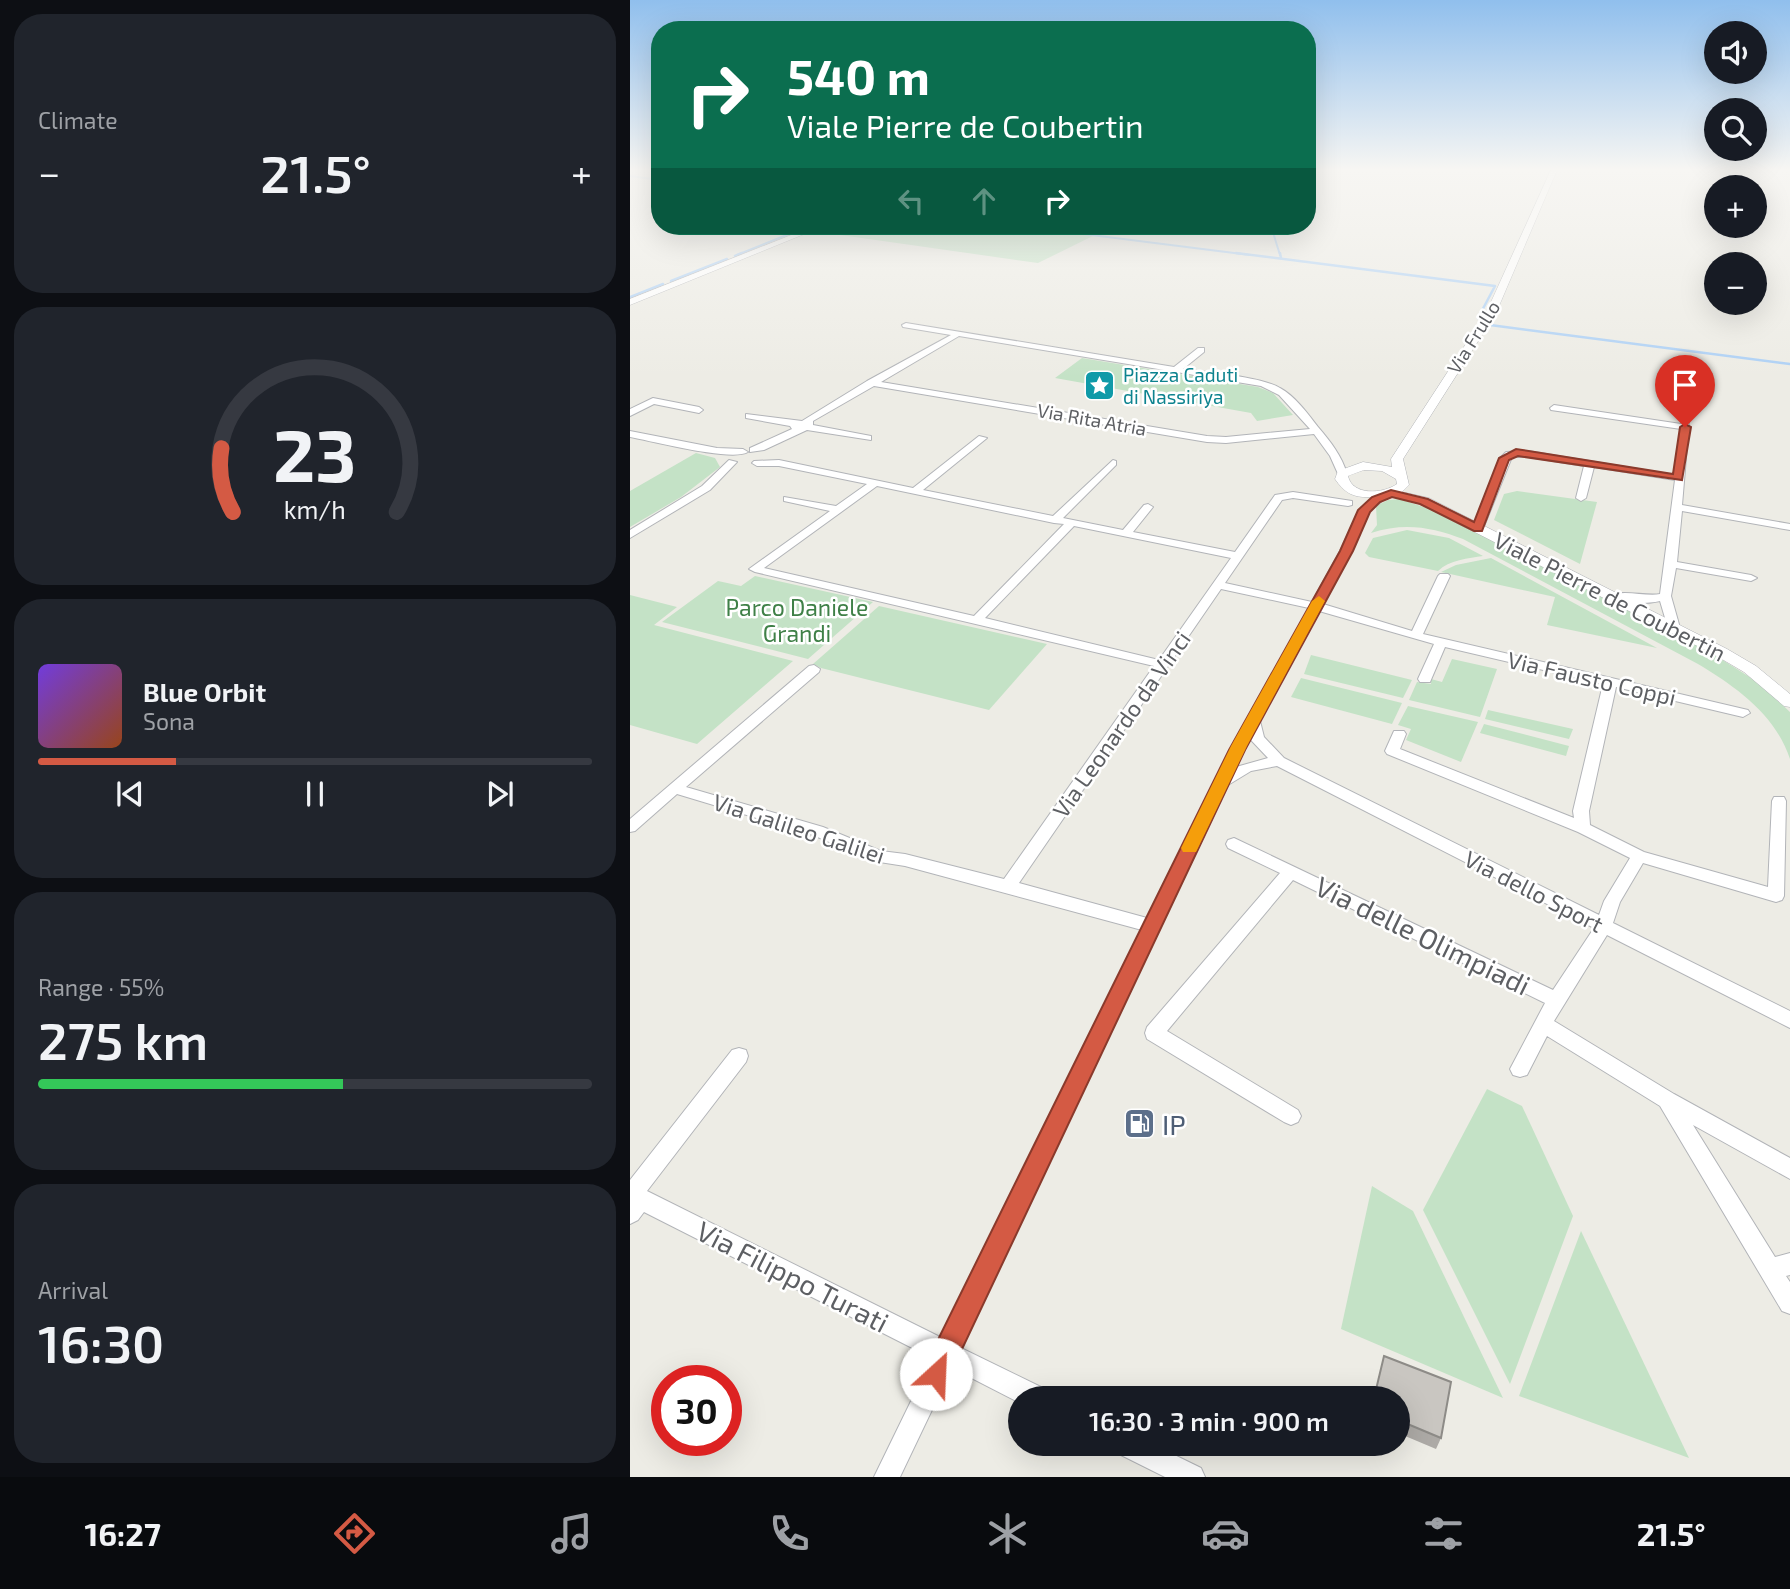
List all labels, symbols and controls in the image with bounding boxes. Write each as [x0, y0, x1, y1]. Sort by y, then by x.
map controls [1704, 21, 1767, 315]
button: sound [1704, 21, 1767, 84]
text: 540 m [787, 46, 930, 105]
icon: right [672, 49, 763, 140]
button: search [1704, 98, 1767, 161]
text: Climate [38, 106, 118, 134]
text: Viale Pierre de Coubertin [787, 106, 1144, 144]
text: 21.5° [260, 141, 371, 203]
text: − [38, 149, 60, 195]
text: + [571, 149, 592, 195]
button: + [1704, 175, 1767, 238]
icon: left [892, 182, 930, 220]
icon: ahead [965, 182, 1003, 220]
icon: right [1038, 182, 1076, 220]
button: − [1704, 252, 1767, 315]
street label: Via Frullo [1442, 296, 1504, 378]
pin [1655, 355, 1715, 427]
place label: Piazza Caduti di Nassiriya [1123, 363, 1238, 408]
icon: arrive [1666, 366, 1704, 404]
place icon: Piazza Caduti di Nassiriya [1083, 368, 1117, 402]
street label: Via Rita Atria [1036, 398, 1148, 440]
text: 23 [273, 409, 357, 497]
text: km/h [284, 494, 346, 524]
street label: Viale Pierre de Coubertin [1489, 525, 1731, 667]
park label: Parco Daniele Grandi [726, 593, 868, 647]
street label: Via Leonardo da Vinci [1046, 625, 1196, 823]
street label: Via Fausto Coppi [1505, 645, 1679, 711]
text: Blue Orbit [143, 676, 266, 707]
text: Sona [143, 707, 195, 735]
icon: previous [111, 775, 149, 813]
icon: pause [296, 775, 334, 813]
icon: next [481, 775, 519, 813]
street label: Via Galileo Galilei [710, 787, 888, 869]
street label: Via dello Sport [1460, 844, 1608, 938]
street label: Via delle Olimpiadi [1310, 868, 1536, 1002]
text: Range · 55% [38, 973, 164, 1001]
text: 275 km [38, 1008, 208, 1070]
fuel station icon: IP [1122, 1107, 1156, 1141]
place label: IP [1162, 1107, 1186, 1141]
street label: Via Filippo Turati [691, 1213, 895, 1339]
text: Arrival [38, 1276, 108, 1304]
text: 16:30 [38, 1311, 164, 1373]
position arrow [899, 1337, 973, 1411]
speed limit sign: 30 [651, 1365, 742, 1456]
text: 16:30 · 3 min · 900 m [1089, 1405, 1329, 1436]
icon: directions [330, 1509, 379, 1558]
icon: music [547, 1509, 596, 1558]
icon: phone [765, 1509, 814, 1558]
icon: climate [983, 1509, 1032, 1558]
icon: car [1201, 1509, 1250, 1558]
icon: filters [1419, 1509, 1468, 1558]
text: 16:27 [84, 1514, 161, 1552]
text: 21.5° [1637, 1514, 1706, 1552]

